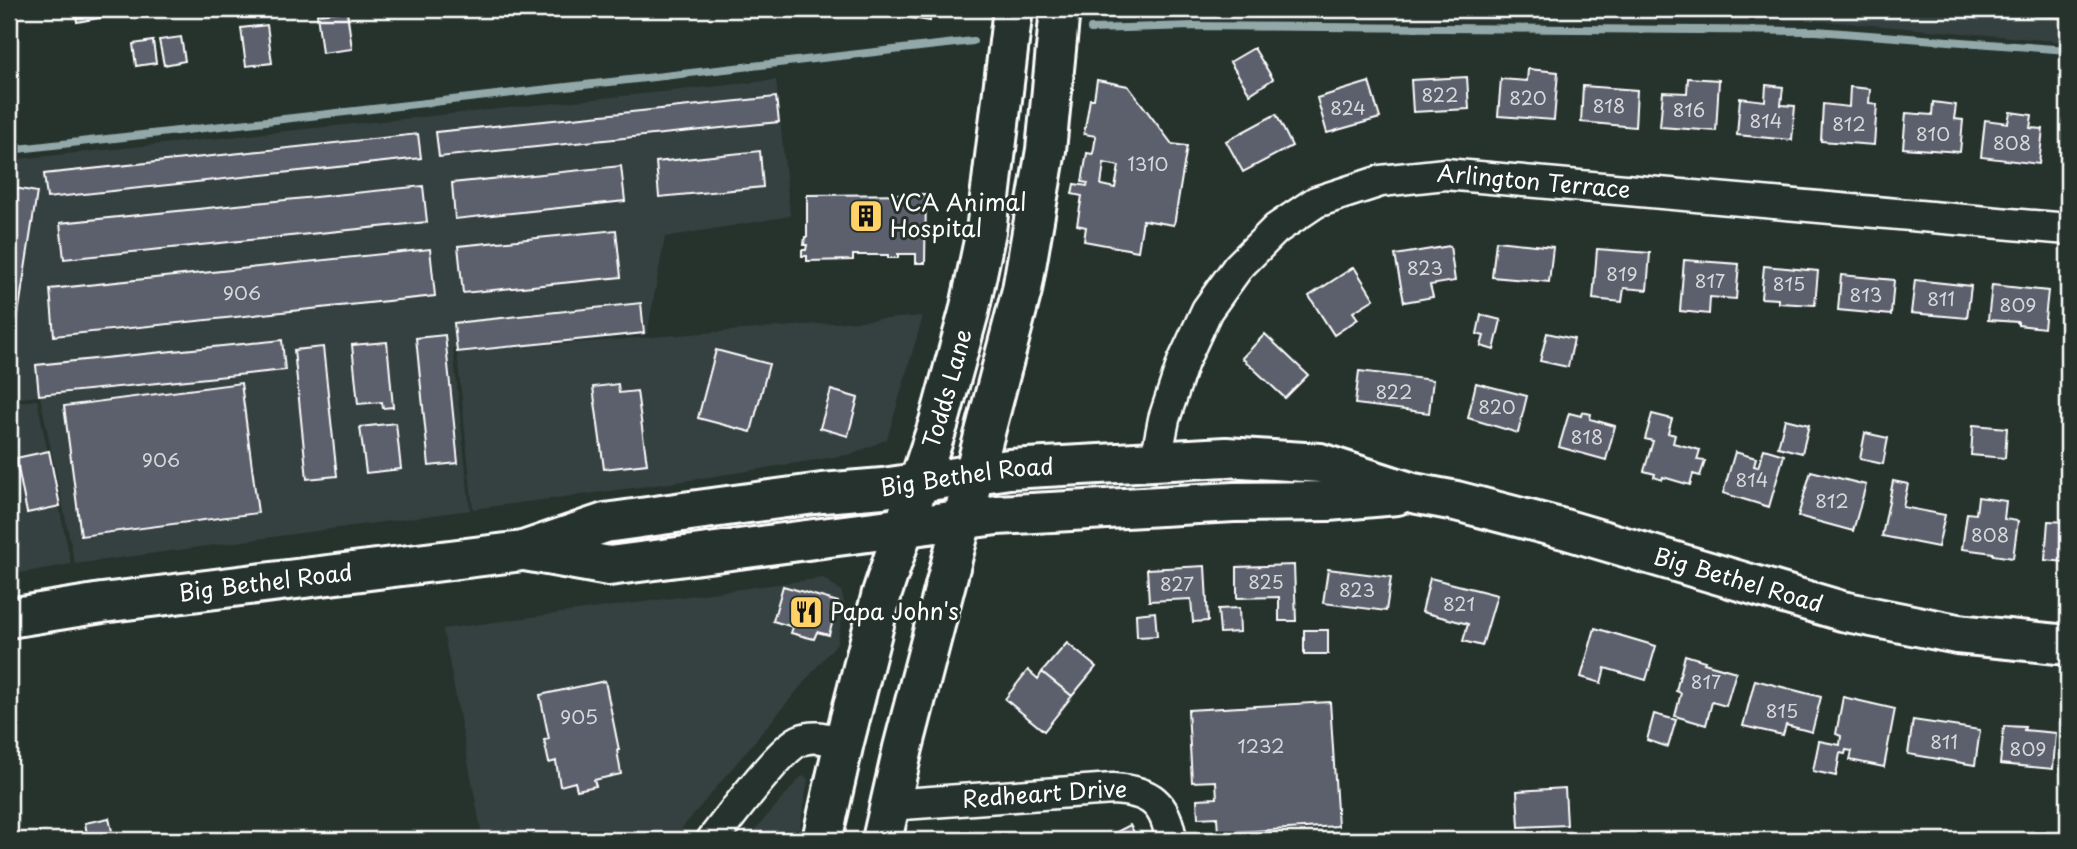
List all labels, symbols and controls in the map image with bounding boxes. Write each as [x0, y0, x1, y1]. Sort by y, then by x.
house number: 822 [1422, 80, 1458, 108]
house number: 820 [1509, 83, 1547, 111]
house number: 818 [1593, 91, 1625, 119]
house number: 824 [1330, 93, 1366, 121]
house number: 816 [1673, 95, 1705, 123]
house number: 814 [1750, 106, 1782, 134]
house number: 812 [1832, 109, 1866, 137]
house number: 810 [1916, 119, 1950, 147]
house number: 808 [1993, 128, 2031, 156]
house number: 1310 [1127, 149, 1169, 177]
street label: Arlington Terrace [1436, 154, 1632, 206]
place label: VCA Animal Hospital [890, 184, 1027, 245]
building icon: VCA Animal Hospital [847, 197, 885, 235]
house number: 823 [1407, 253, 1443, 281]
house number: 819 [1606, 259, 1638, 287]
house number: 817 [1695, 266, 1725, 294]
house number: 815 [1773, 269, 1805, 297]
house number: 906 [223, 278, 261, 306]
house number: 813 [1850, 280, 1882, 308]
house number: 811 [1927, 284, 1955, 312]
house number: 809 [2000, 290, 2036, 318]
street label: Todds Lane [912, 324, 980, 453]
house number: 822 [1376, 377, 1412, 405]
house number: 820 [1478, 392, 1516, 420]
house number: 818 [1571, 422, 1603, 450]
house number: 906 [142, 445, 180, 473]
street label: Big Bethel Road [877, 448, 1055, 504]
house number: 814 [1736, 465, 1768, 493]
house number: 812 [1815, 486, 1849, 514]
house number: 808 [1971, 520, 2009, 548]
street label: Big Bethel Road [1650, 537, 1828, 621]
street label: Big Bethel Road [176, 553, 354, 609]
house number: 825 [1248, 567, 1284, 595]
house number: 827 [1160, 569, 1194, 597]
house number: 823 [1339, 575, 1375, 603]
house number: 821 [1443, 589, 1475, 617]
restaurant icon: Papa John's [787, 593, 825, 631]
place label: Papa John's [830, 593, 959, 628]
house number: 817 [1691, 667, 1721, 695]
house number: 815 [1766, 696, 1798, 724]
house number: 905 [560, 702, 598, 730]
house number: 811 [1930, 727, 1958, 755]
house number: 1232 [1238, 731, 1284, 759]
house number: 809 [2010, 734, 2046, 762]
street label: Redheart Drive [961, 770, 1129, 816]

